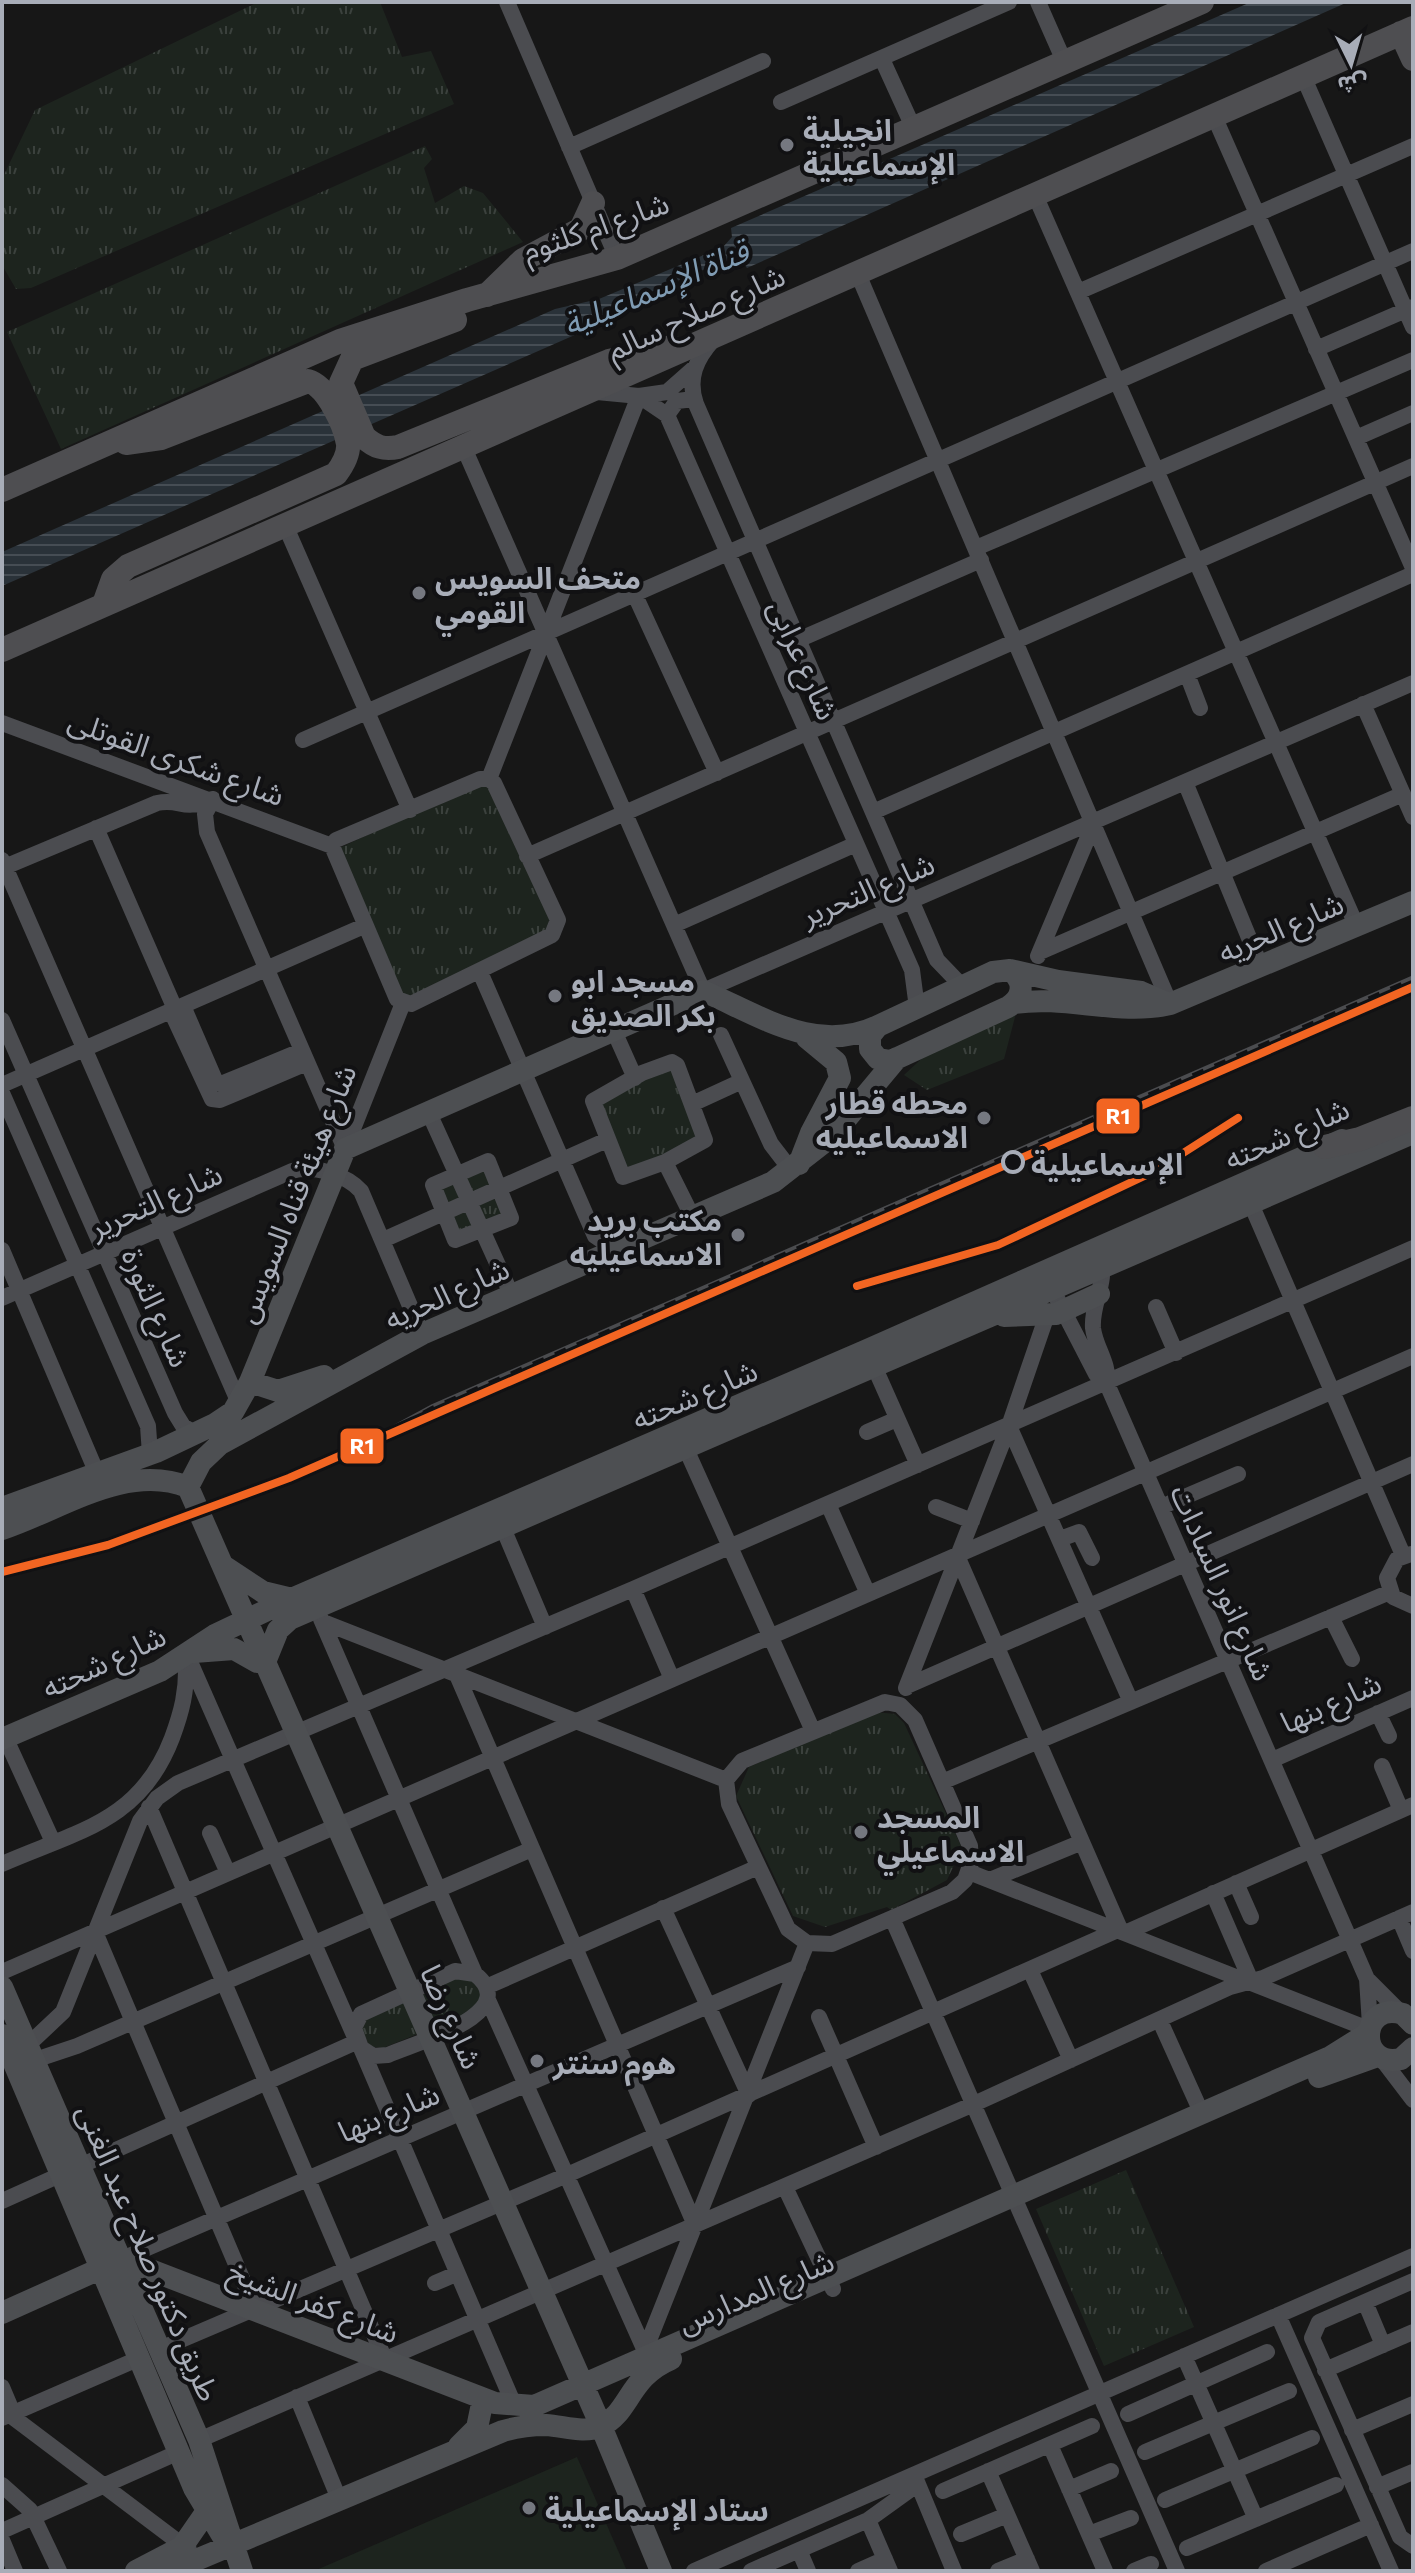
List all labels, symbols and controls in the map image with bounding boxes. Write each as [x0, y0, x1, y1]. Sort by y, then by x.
north arrow [1311, 24, 1391, 104]
text: ش [1337, 70, 1369, 99]
place label: انجيلية الإسماعيلية [803, 110, 955, 185]
marker: انجيلية الإسماعيلية [778, 136, 796, 154]
street label: شارع ام كلثوم [517, 183, 675, 273]
water label: قناة الإسماعيلية [556, 228, 757, 346]
street label: شارع صلاح سالم [600, 255, 793, 373]
place label: متحف السويس القومي [435, 558, 641, 636]
marker: متحف السويس القومي [410, 584, 428, 602]
street label: شارع عرابى [757, 593, 848, 727]
street label: شارع شكرى القوتلى [62, 700, 290, 818]
street label: شارع التحرير [794, 843, 942, 939]
street label: شارع الحريه [1212, 883, 1351, 974]
place label: مسجد ابو بكر الصديق [571, 961, 716, 1034]
marker: مسجد ابو بكر الصديق [546, 987, 564, 1005]
street label: شارع هيئة قناه السويس [225, 1058, 368, 1330]
place label: محطه قطار الاسماعيليه [816, 1083, 968, 1155]
street label: شارع شحته [1218, 1088, 1357, 1181]
line badge: R1 [1095, 1097, 1141, 1135]
text: R1 [1105, 1102, 1131, 1129]
marker: محطه قطار الاسماعيليه [975, 1109, 993, 1127]
place label: الإسماعيلية [1031, 1144, 1183, 1185]
marker: الإسماعيلية [1002, 1151, 1024, 1173]
street label: شارع التحرير [82, 1153, 230, 1251]
place label: مكتب بريد الاسماعيليه [570, 1200, 722, 1272]
marker: مكتب بريد الاسماعيليه [729, 1226, 747, 1244]
street label: شارع الثورة [110, 1242, 201, 1375]
street label: شارع الحريه [378, 1248, 517, 1341]
street label: شارع شحته [626, 1350, 765, 1441]
line badge: R1 [339, 1427, 385, 1465]
text: R1 [349, 1432, 375, 1459]
street label: شارع انور السادات [1159, 1478, 1284, 1688]
street label: شارع شحته [35, 1615, 173, 1710]
street label: شارع بنها [1274, 1662, 1389, 1745]
place label: المسجد الاسماعيلي [877, 1797, 1024, 1875]
marker: المسجد الاسماعيلي [852, 1823, 870, 1841]
street label: شارع رضا [408, 1958, 492, 2076]
place label: هوم سنتر [551, 2043, 676, 2087]
marker: هوم سنتر [528, 2052, 546, 2070]
street label: شارع بنها [332, 2073, 447, 2154]
street label: طريق دكتور صلاح عبد الغنى [65, 2098, 229, 2408]
street label: شارع المدارس [671, 2241, 841, 2345]
street label: شارع كفر الشيخ [221, 2250, 405, 2355]
place label: ستاد الإسماعيلية [545, 2490, 769, 2531]
marker: ستاد الإسماعيلية [520, 2499, 538, 2517]

